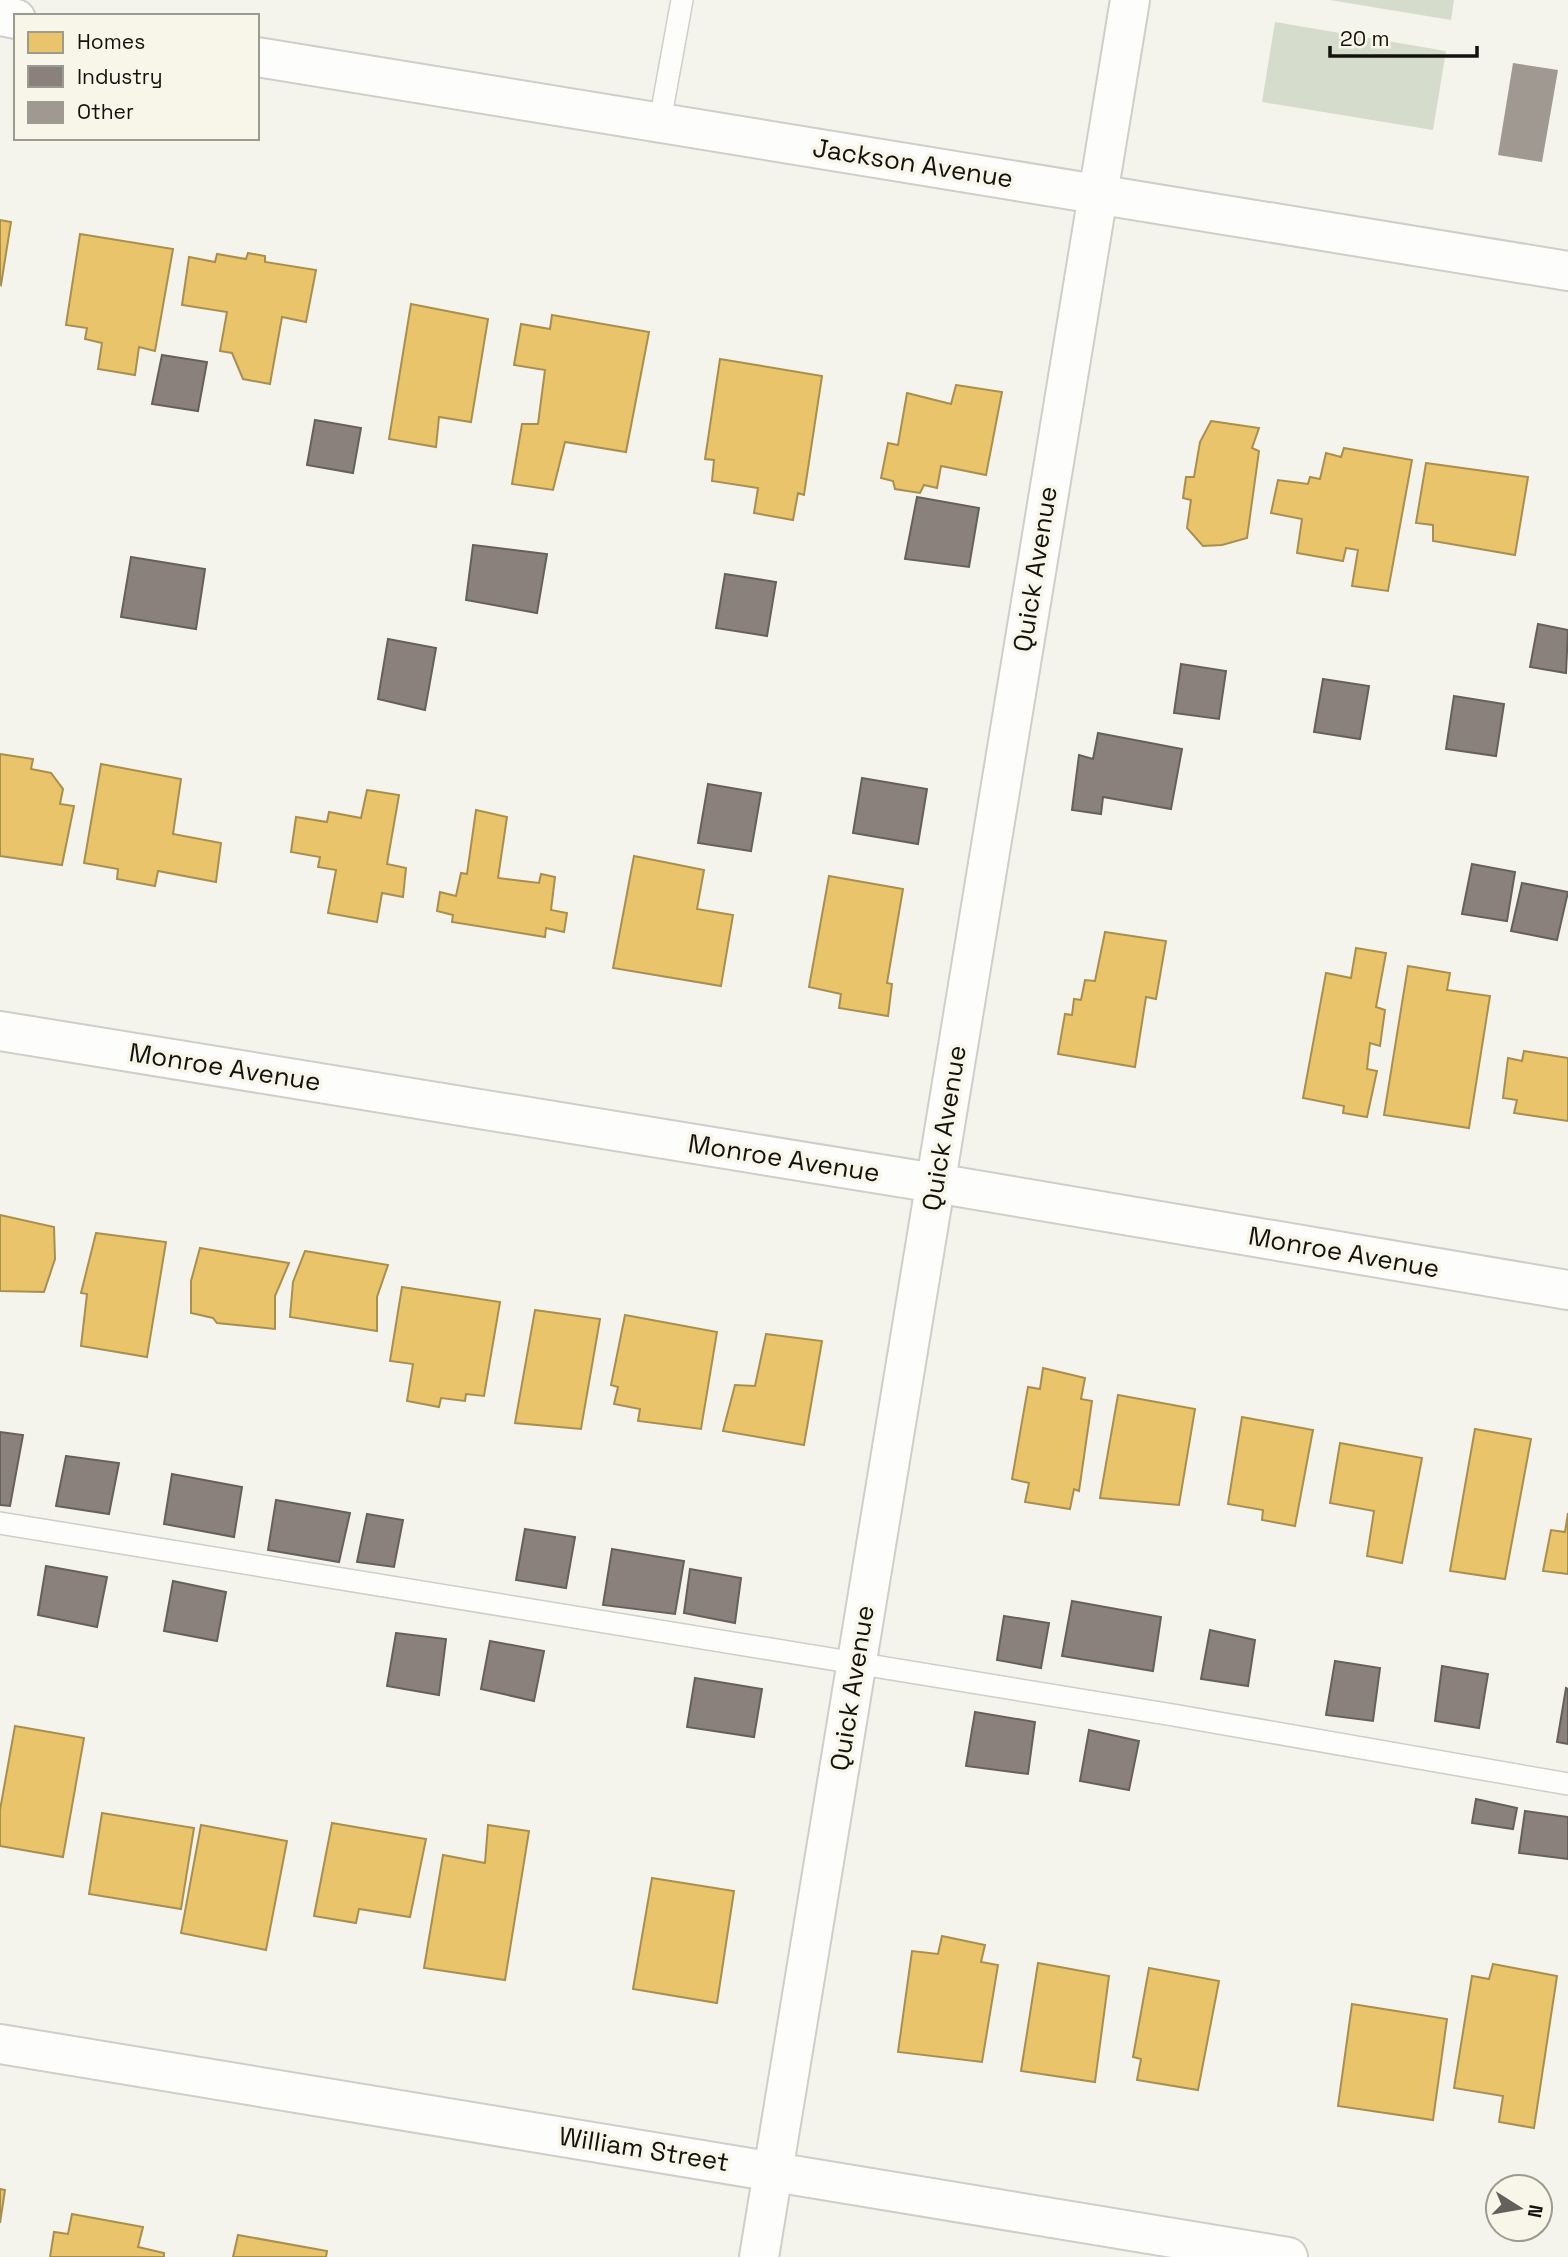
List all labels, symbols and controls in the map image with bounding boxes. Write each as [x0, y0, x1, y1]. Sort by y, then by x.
legend [14, 14, 259, 140]
scale bar [1330, 14, 1477, 58]
text: 20 m [1340, 25, 1390, 52]
text: Homes [77, 28, 145, 55]
text: Industry [77, 63, 163, 90]
text: Other [77, 98, 134, 125]
street label: Jackson Avenue [810, 130, 1016, 196]
street label: Quick Avenue [1005, 484, 1065, 654]
street label: Monroe Avenue [127, 1035, 323, 1099]
street label: Quick Avenue [914, 1043, 974, 1213]
street label: Monroe Avenue [686, 1126, 882, 1190]
street label: Monroe Avenue [1246, 1218, 1442, 1286]
street label: Quick Avenue [822, 1603, 882, 1773]
street label: William Street [557, 2119, 731, 2179]
north arrow [1484, 2173, 1554, 2243]
text: N [1522, 2203, 1549, 2220]

